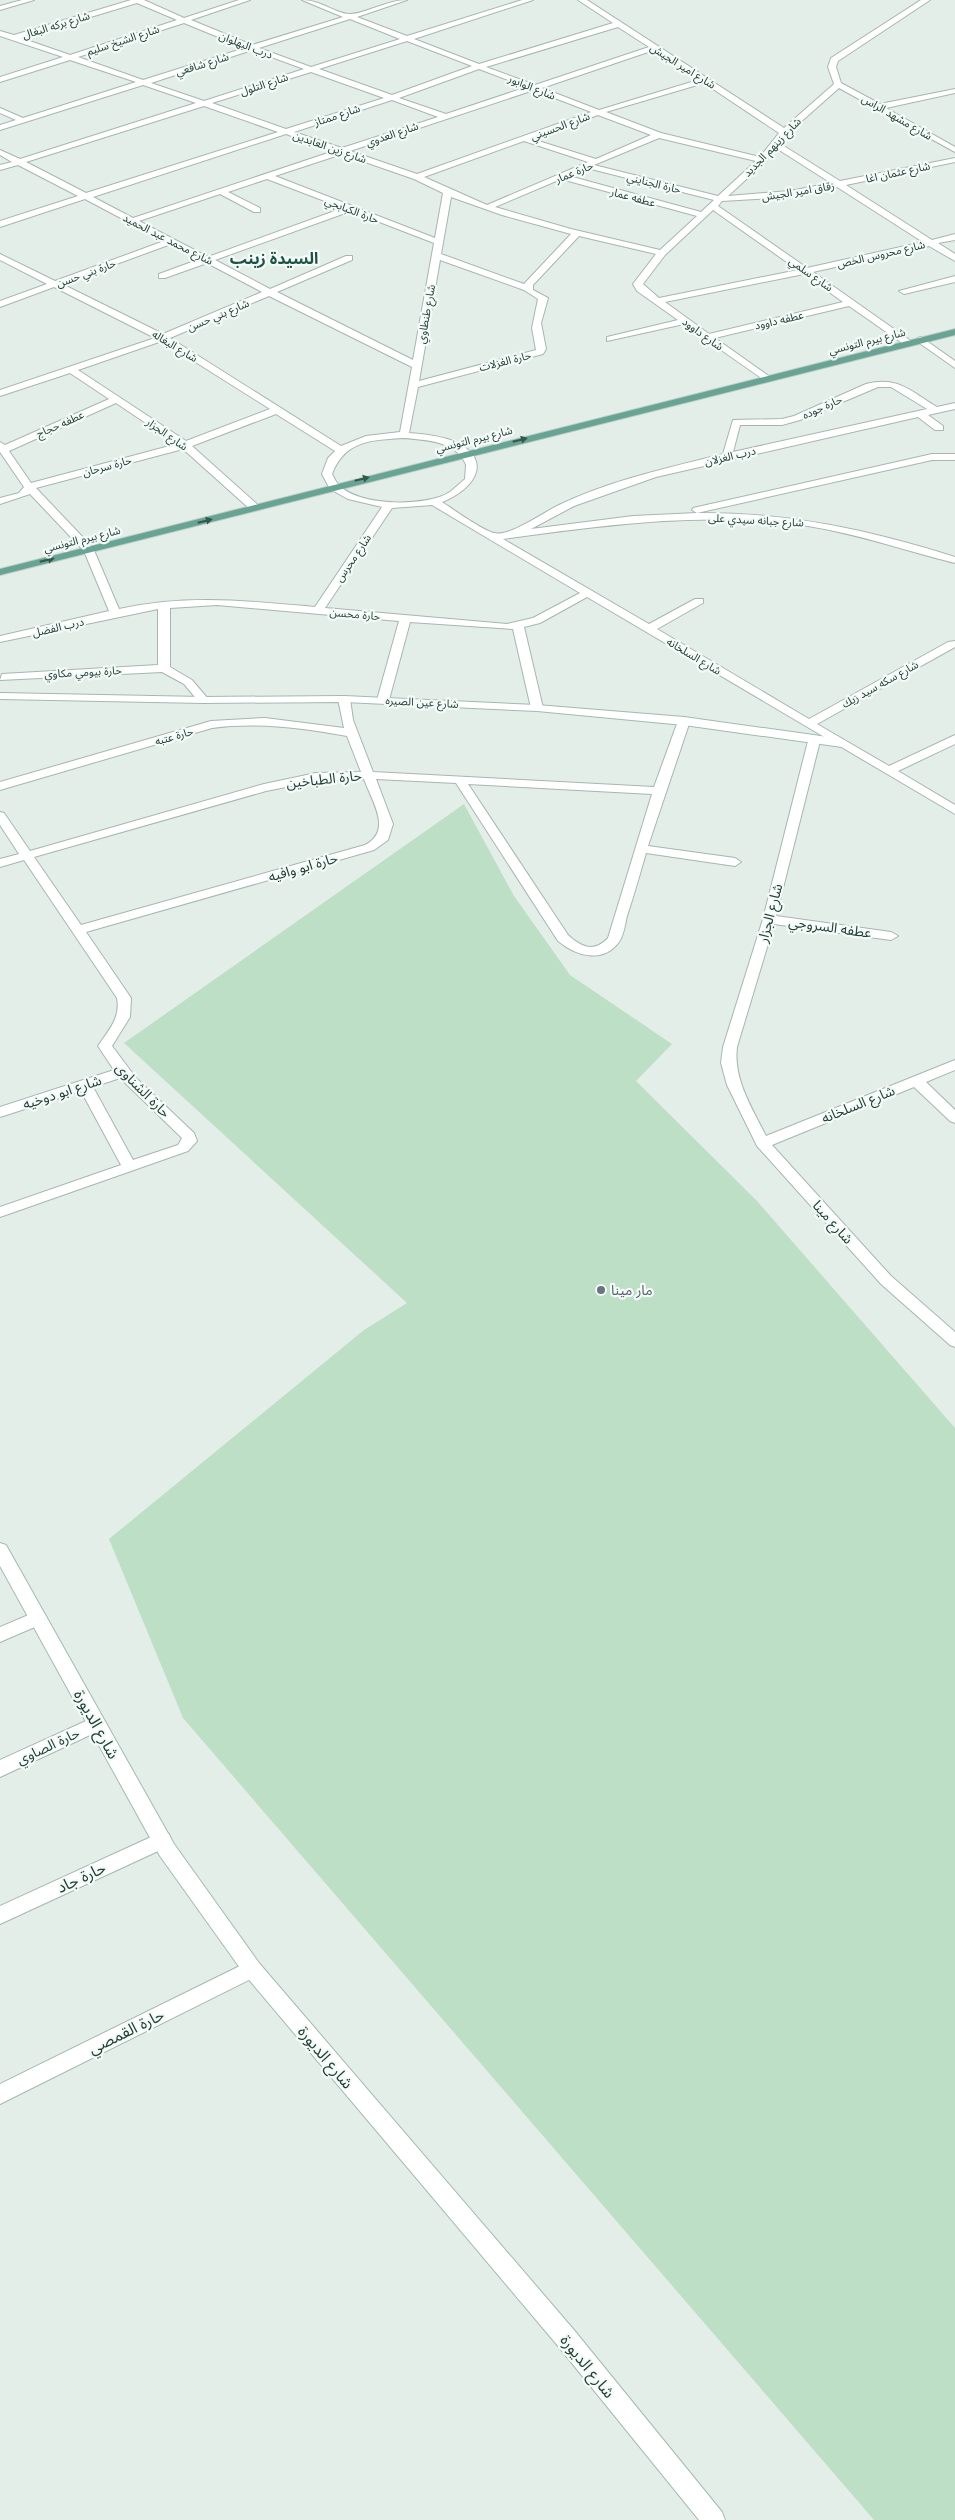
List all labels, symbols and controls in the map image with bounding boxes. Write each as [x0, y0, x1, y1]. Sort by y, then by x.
street label: شارع بركه البغال [21, 9, 92, 43]
street label: شارع الشيخ سليم [85, 23, 162, 60]
street label: درب البهلوان [217, 29, 275, 62]
street label: شارع امير الجيش [647, 41, 718, 93]
street label: شارع شافعي [174, 50, 231, 81]
street label: شارع التلول [238, 70, 291, 99]
street label: شارع الوابور [505, 72, 558, 104]
street label: شارع مشهد الراس [859, 92, 935, 144]
street label: شارع ممتاز [311, 102, 363, 130]
street label: شارع الحسيني [529, 110, 593, 146]
street label: شارع زينهم الجديد [741, 115, 806, 181]
street label: شارع العدوي [364, 119, 421, 152]
street label: شارع زين العابدين [291, 129, 369, 167]
street label: حارة عمار [552, 159, 596, 186]
street label: شارع عثمان اغا [865, 159, 932, 187]
street label: حارة الجنايني [625, 170, 683, 199]
street label: زقاق امير الجيش [761, 179, 835, 204]
street label: عطفه عمار [608, 185, 657, 210]
street label: حارة الكبابجي [322, 194, 381, 229]
street label: شارع محمد عبد الحميد [120, 211, 215, 269]
street label: شارع محروس الخص [836, 238, 927, 272]
district label: السيدة زينب [230, 249, 318, 268]
street label: شارع سلمي [785, 255, 836, 297]
street label: حارة بني حسن [55, 257, 119, 293]
street label: شارع طنطاوي [415, 283, 441, 345]
street label: شارع بني حسن [185, 296, 252, 337]
street label: عطفه داوود [753, 308, 805, 332]
street label: شارع داوود [679, 315, 726, 355]
street label: شارع بيرم التونسي [827, 326, 908, 360]
street label: شارع البغاله [149, 328, 200, 366]
street label: حارة الغزلات [478, 349, 533, 374]
street label: حارة جوده [800, 393, 845, 422]
street label: عطفه حجاج [34, 408, 87, 442]
street label: شارع الجزار [142, 415, 190, 454]
street label: شارع بيرم التونسي [434, 424, 515, 458]
one-way arrow [512, 436, 527, 444]
street label: درب الغزلان [703, 444, 757, 469]
street label: حارة سرحان [81, 454, 134, 479]
one-way arrow [355, 475, 370, 483]
street label: شارع جبانه سيدي على [708, 512, 805, 532]
one-way arrow [198, 517, 213, 525]
street label: شارع بيرم التونسي [42, 524, 123, 558]
street label: شارع محرس [333, 532, 375, 585]
one-way arrow [40, 556, 55, 564]
street label: حارة محسن [329, 606, 381, 623]
street label: درب الفضل [31, 615, 85, 640]
street label: شارع السلخانه [664, 635, 724, 679]
street label: شارع سكه سيد زيك [840, 658, 922, 712]
street label: حارة بيومي مكاوي [44, 664, 123, 684]
street label: شارع عين الصيره [385, 694, 459, 712]
street label: حارة عتبه [153, 725, 195, 748]
street label: حارة الطباخين [285, 767, 363, 792]
street label: حارة ابو وافيه [266, 849, 340, 886]
street label: شارع الجزار [754, 882, 788, 946]
street label: عطفه السروجي [787, 913, 873, 944]
street label: حارة الشناوى [112, 1059, 174, 1121]
street label: شارع ابو دوخيه [21, 1072, 104, 1115]
street label: شارع السلخانه [819, 1082, 898, 1129]
street label: شارع مينا [807, 1197, 857, 1249]
place label: مار مينا [611, 1282, 653, 1299]
marker: مار مينا [595, 1284, 607, 1296]
street label: شارع الديورة [67, 1686, 123, 1764]
street label: حارة الصاوي [14, 1724, 83, 1770]
street label: حارة جاد [54, 1858, 109, 1897]
street label: حارة القمصي [85, 2005, 168, 2060]
street label: شارع الديورة [292, 2022, 357, 2094]
street label: شارع الديورة [554, 2331, 619, 2404]

